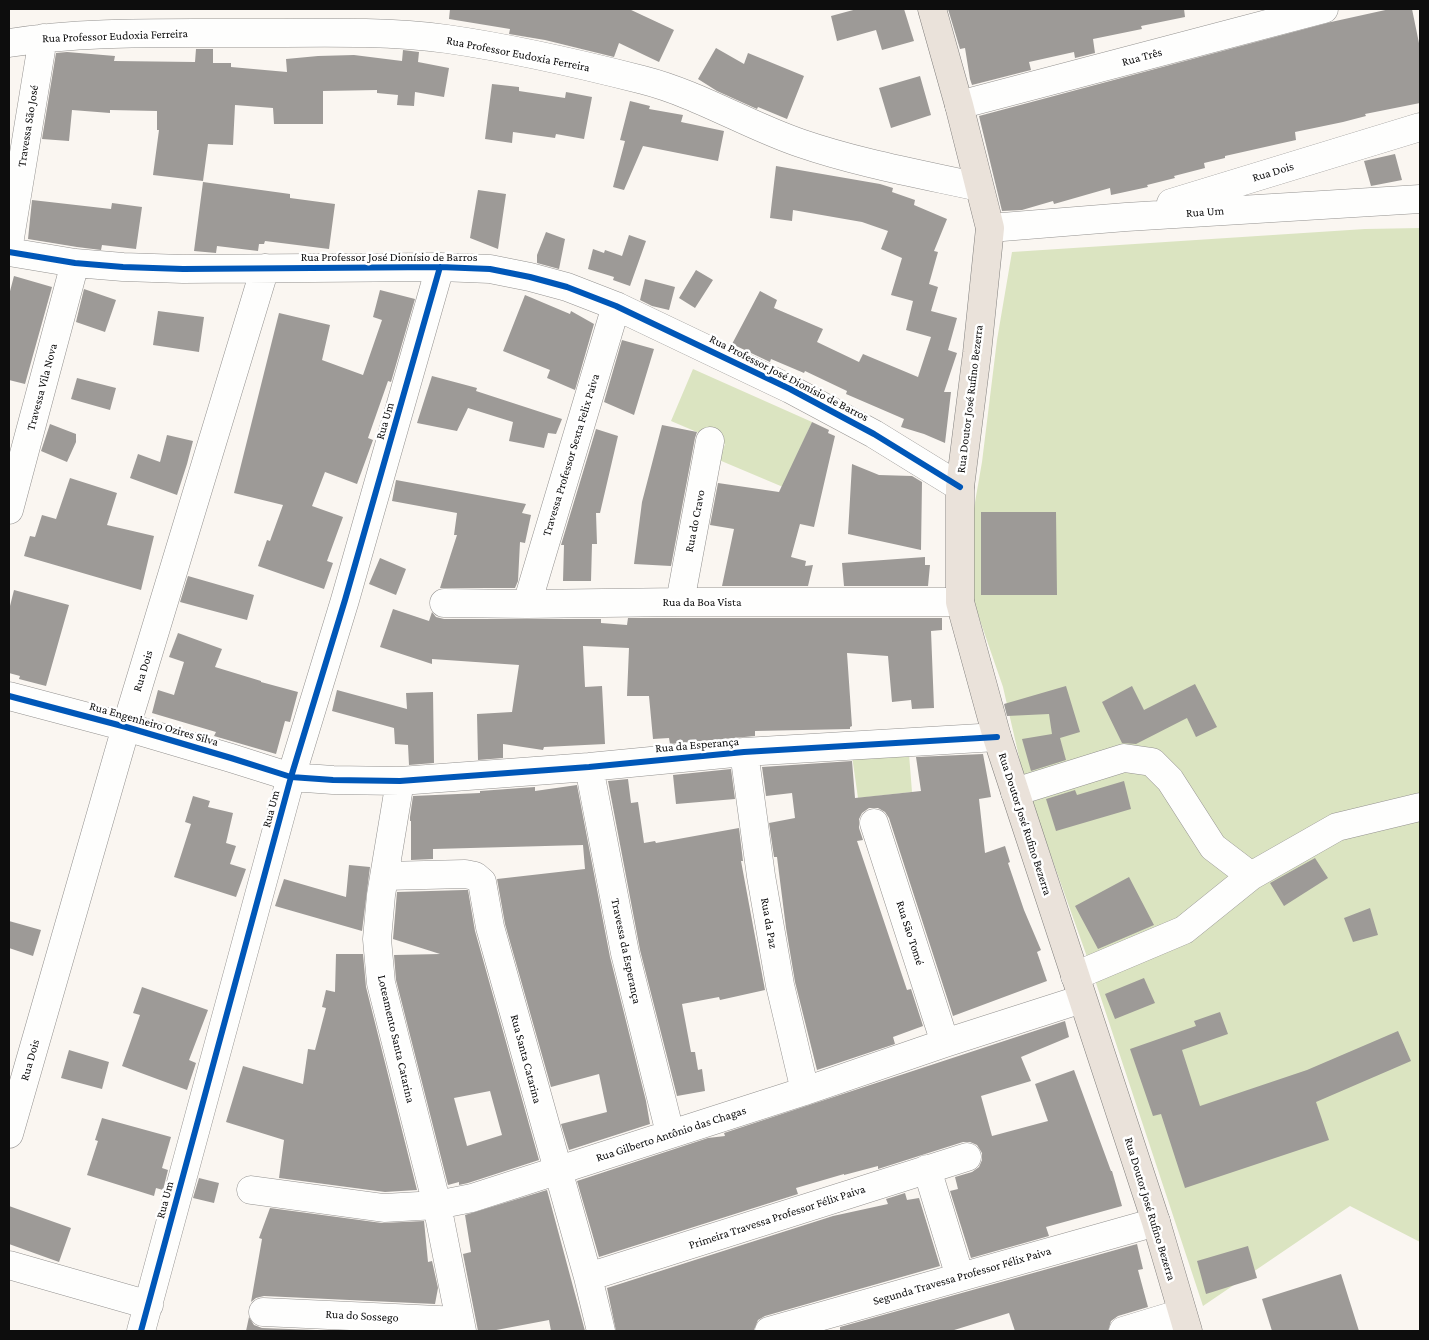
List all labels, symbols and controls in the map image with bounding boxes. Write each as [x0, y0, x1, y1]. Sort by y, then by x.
street label: Rua Professor Eudoxia Ferreira [42, 26, 188, 46]
street label: Rua Professor Eudoxia Ferreira [445, 33, 591, 75]
street label: Rua Três [1120, 45, 1164, 69]
street label: Travessa São José [14, 84, 42, 168]
street label: Rua Dois [1251, 159, 1295, 185]
street label: Rua Um [1185, 203, 1225, 221]
street label: Rua Professor José Dionísio de Barros [301, 250, 477, 264]
street label: Rua Doutor José Rufino Bezerra [954, 324, 986, 474]
street label: Rua Professor José Dionísio de Barros [707, 331, 871, 425]
street label: Travessa Vila Nova [23, 342, 61, 432]
street label: Travessa Professor Sexta Felix Paiva [539, 372, 603, 538]
street label: Rua Um [373, 401, 397, 441]
street label: Rua do Cravo [682, 489, 708, 553]
street label: Rua da Boa Vista [662, 595, 742, 609]
street label: Rua Dois [130, 649, 156, 693]
street label: Rua Engenheiro Ozires Silva [88, 699, 220, 749]
street label: Rua da Esperança [654, 734, 740, 756]
street label: Rua Doutor José Rufino Bezerra [995, 751, 1055, 897]
street label: Rua Um [259, 789, 283, 829]
street label: Rua da Paz [757, 896, 781, 950]
street label: Travessa da Esperança [608, 897, 644, 1005]
street label: Rua São Tomé [893, 899, 927, 967]
street label: Loteamento Santa Catarina [374, 974, 418, 1104]
street label: Rua Santa Catarina [507, 1013, 545, 1105]
street label: Rua Dois [17, 1038, 43, 1082]
street label: Rua Gilberto Antônio das Chagas [594, 1103, 748, 1165]
street label: Rua Doutor José Rufino Bezerra [1121, 1136, 1179, 1282]
street label: Rua Um [153, 1180, 177, 1220]
street label: Primeira Travessa Professor Félix Paiva [687, 1182, 867, 1252]
street label: Segunda Travessa Professor Félix Paiva [871, 1244, 1053, 1308]
street label: Rua do Sossego [325, 1307, 399, 1325]

